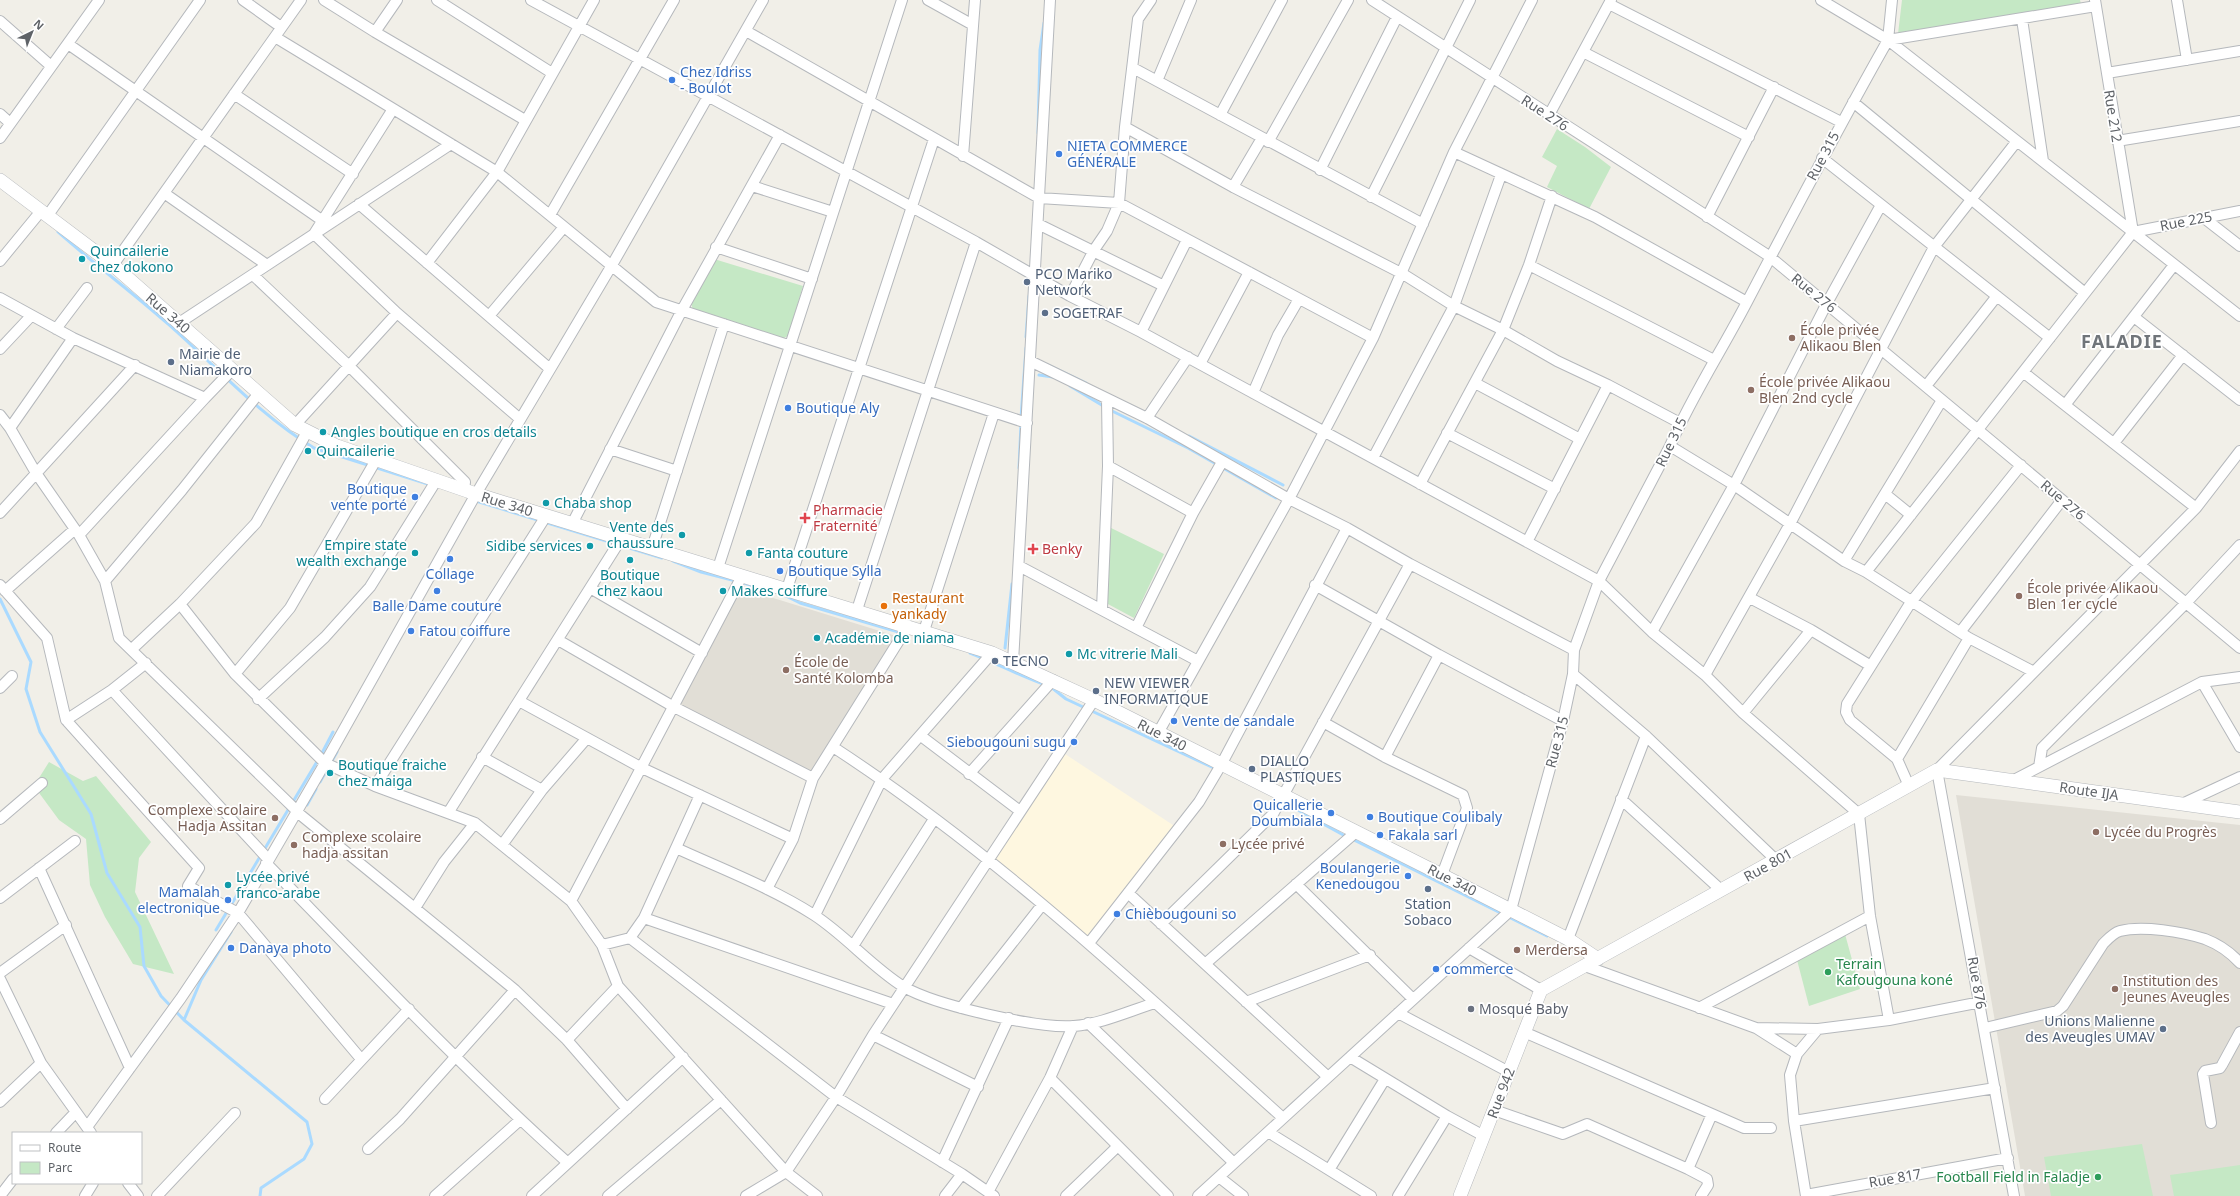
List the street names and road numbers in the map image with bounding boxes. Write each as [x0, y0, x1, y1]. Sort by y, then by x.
street label: Rue 212 [2100, 88, 2127, 144]
street label: Rue 276 [1518, 90, 1573, 135]
street label: Rue 315 [1802, 128, 1843, 184]
street label: Rue 225 [2158, 206, 2214, 235]
street label: Rue 276 [1788, 269, 1841, 317]
street label: Rue 340 [142, 288, 195, 337]
street label: Rue 315 [1650, 414, 1691, 470]
street label: Rue 276 [2037, 475, 2090, 524]
street label: Rue 340 [479, 487, 535, 520]
street label: Rue 340 [1134, 714, 1190, 755]
street label: Rue 315 [1540, 714, 1573, 770]
street label: Route IJA [2058, 777, 2120, 804]
street label: Rue 801 [1740, 843, 1796, 886]
street label: Rue 340 [1424, 859, 1480, 900]
street label: Rue 876 [1964, 955, 1991, 1011]
street label: Rue 942 [1482, 1065, 1519, 1121]
street label: Rue 817 [1867, 1164, 1923, 1191]

